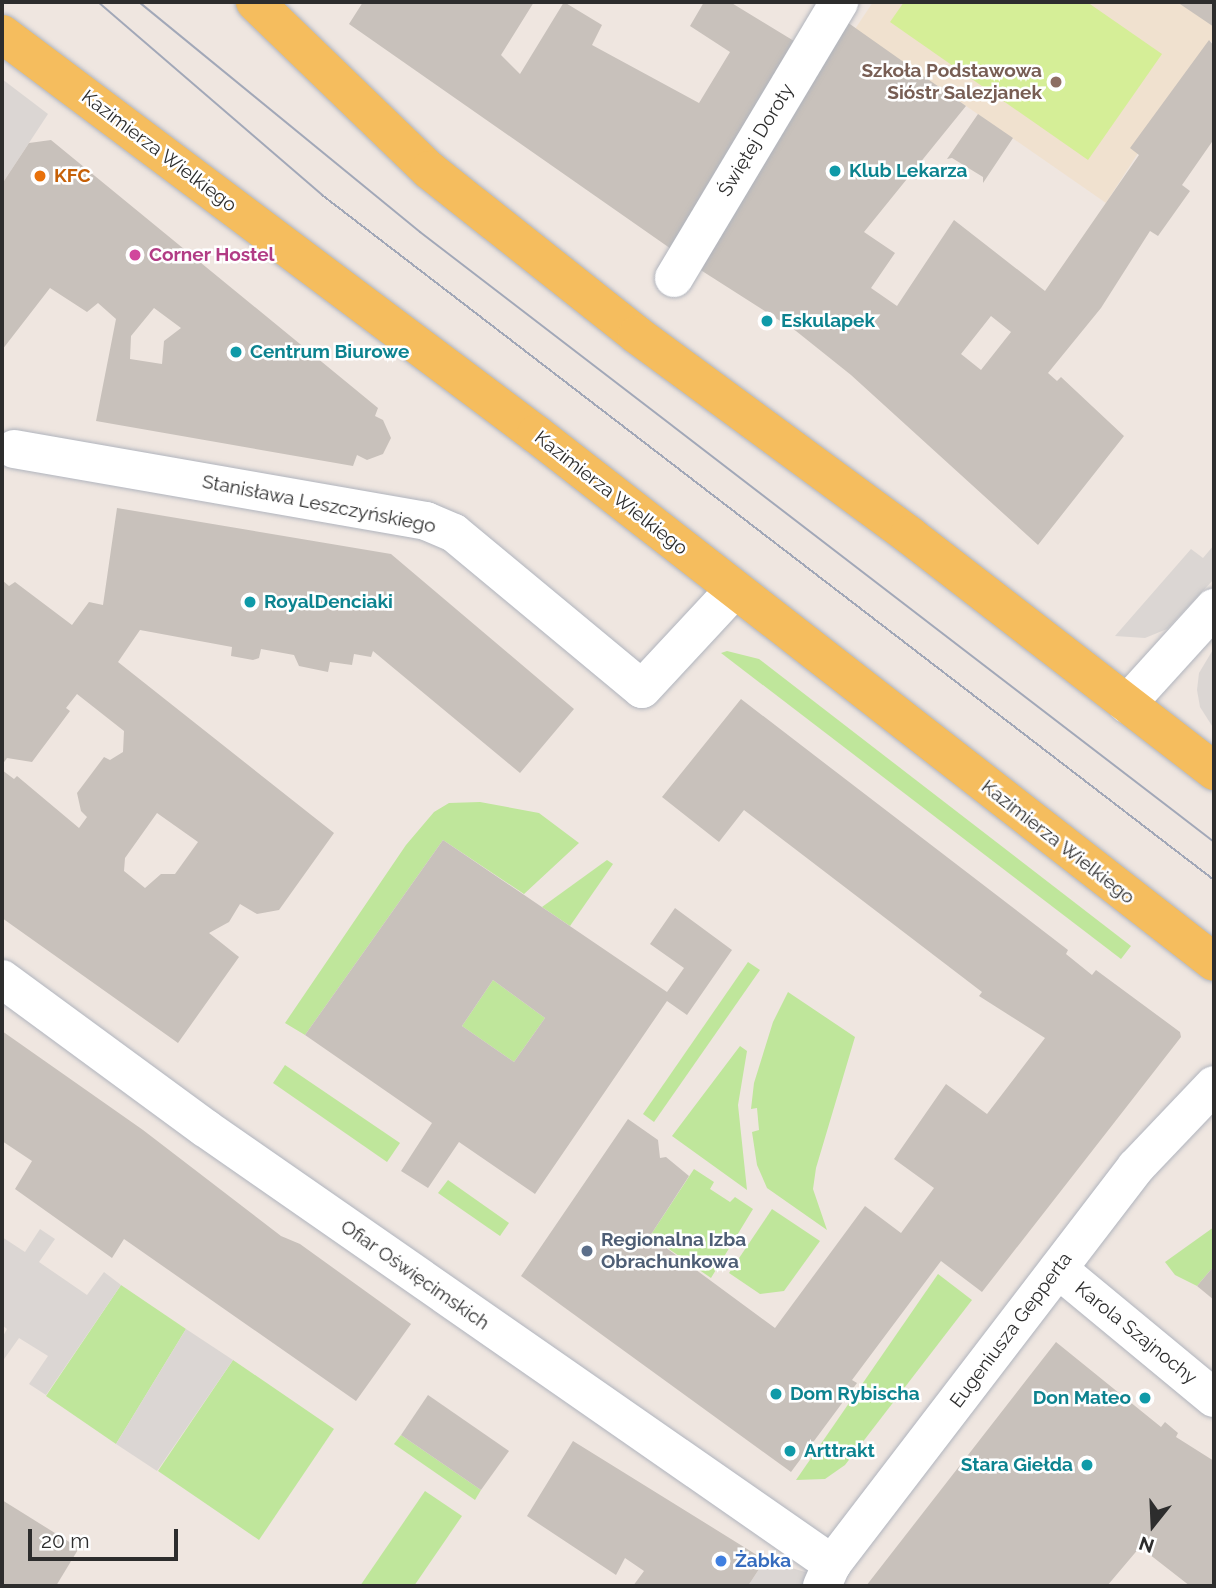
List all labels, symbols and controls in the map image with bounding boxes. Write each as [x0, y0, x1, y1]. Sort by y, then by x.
place label: Szkoła Podstawowa Sióstr Salezjanek [862, 60, 1042, 104]
marker: Szkoła Podstawowa Sióstr Salezjanek [1048, 74, 1064, 90]
street label: Świętej Doroty [713, 80, 799, 200]
street label: Kazimierza Wielkiego [77, 85, 241, 217]
place label: Klub Lekarza [849, 160, 968, 182]
marker: Klub Lekarza [827, 163, 843, 179]
place label: KFC [54, 165, 90, 187]
marker: KFC [32, 168, 48, 184]
place label: Corner Hostel [149, 244, 275, 266]
marker: Corner Hostel [127, 247, 143, 263]
place label: Eskulapek [781, 310, 875, 332]
marker: Eskulapek [759, 313, 775, 329]
place label: Centrum Biurowe [250, 341, 409, 363]
marker: Centrum Biurowe [228, 344, 244, 360]
street label: Kazimierza Wielkiego [530, 426, 692, 560]
street label: Stanisława Leszczyńskiego [200, 470, 438, 538]
place label: RoyalDenciaki [264, 591, 393, 613]
marker: RoyalDenciaki [242, 594, 258, 610]
street label: Kazimierza Wielkiego [977, 775, 1139, 909]
street label: Ofiar Oświęcimskich [336, 1215, 494, 1335]
place label: Regionalna Izba Obrachunkowa [601, 1229, 746, 1273]
marker: Regionalna Izba Obrachunkowa [579, 1243, 595, 1259]
street label: Eugeniusza Gepperta [945, 1248, 1077, 1412]
street label: Karola Szajnochy [1071, 1277, 1201, 1389]
place label: Dom Rybischa [790, 1383, 920, 1405]
marker: Dom Rybischa [768, 1386, 784, 1402]
place label: Don Mateo [1033, 1387, 1131, 1409]
marker: Don Mateo [1137, 1390, 1153, 1406]
place label: Arttrakt [804, 1440, 875, 1462]
marker: Arttrakt [782, 1443, 798, 1459]
place label: Stara Giełda [961, 1454, 1073, 1476]
marker: Stara Giełda [1079, 1457, 1095, 1473]
north arrow [1118, 1490, 1188, 1560]
scale bar [32, 1514, 182, 1558]
text: 20 m [41, 1528, 89, 1553]
text: N [1136, 1532, 1157, 1558]
place label: Żabka [735, 1550, 791, 1572]
marker: Żabka [713, 1553, 729, 1569]

